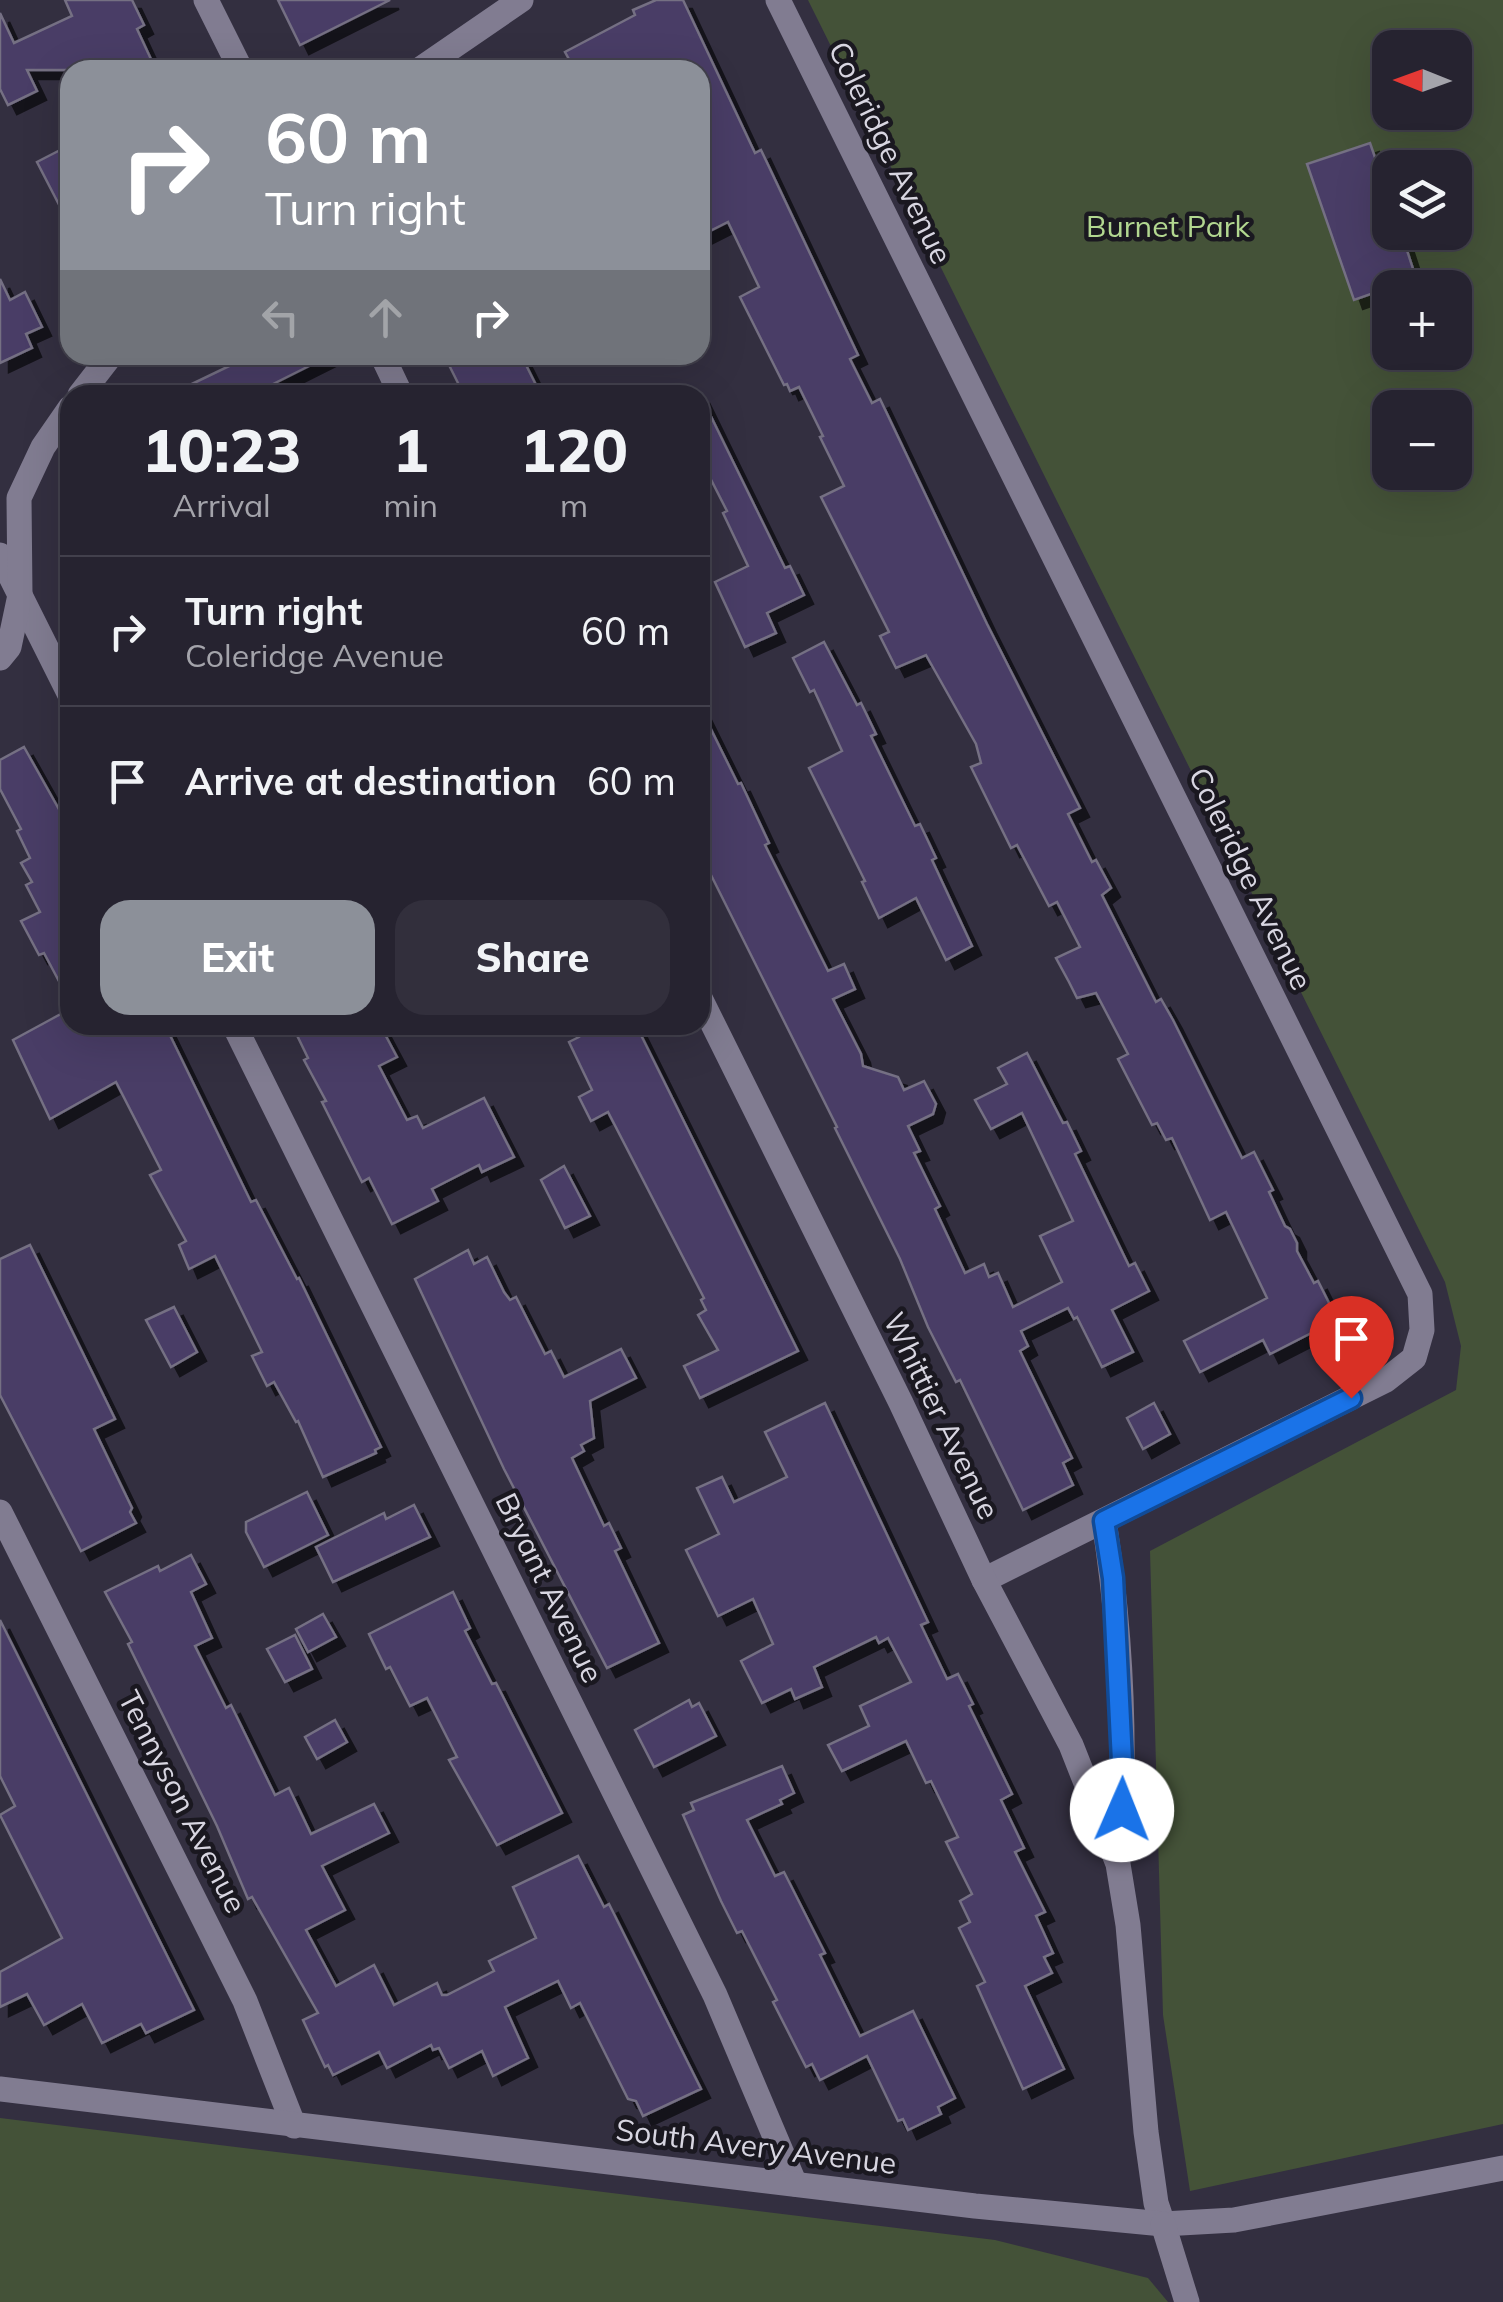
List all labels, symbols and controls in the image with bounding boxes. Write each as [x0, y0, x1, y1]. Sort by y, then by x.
north arrow [1372, 30, 1472, 130]
map controls [1372, 30, 1472, 490]
street label: Coleridge Avenue [821, 35, 961, 270]
text: 60 m [265, 93, 431, 181]
icon: right [100, 100, 230, 230]
button: layers [1372, 150, 1472, 250]
text: Turn right [265, 180, 466, 236]
park label: Burnet Park [1086, 207, 1251, 245]
button: + [1372, 270, 1472, 370]
icon: left [253, 290, 308, 345]
icon: ahead [358, 290, 413, 345]
icon: right [463, 290, 518, 345]
button: − [1372, 390, 1472, 490]
text: 10:23 [142, 412, 302, 487]
text: 1 [393, 412, 429, 487]
text: 120 [520, 412, 628, 487]
text: Arrival [173, 485, 271, 525]
text: min [384, 485, 438, 525]
text: m [560, 485, 588, 525]
text: Turn right [185, 587, 362, 635]
icon: right [100, 604, 155, 659]
text: 60 m [581, 607, 670, 655]
text: Coleridge Avenue [185, 635, 444, 675]
icon: arrive [100, 754, 155, 809]
text: Arrive at destination [185, 757, 557, 805]
text: 60 m [587, 757, 676, 805]
street label: Coleridge Avenue [1181, 761, 1321, 996]
button: Exit [100, 900, 375, 1015]
button: Share [395, 900, 670, 1015]
pin [1309, 1296, 1394, 1399]
street label: Whittier Avenue [875, 1306, 1008, 1525]
icon: arrive [1324, 1311, 1379, 1366]
street label: Bryant Avenue [488, 1487, 612, 1689]
street label: Tennyson Avenue [110, 1684, 255, 1919]
position arrow [1070, 1758, 1174, 1862]
street label: South Avery Avenue [614, 2110, 899, 2182]

